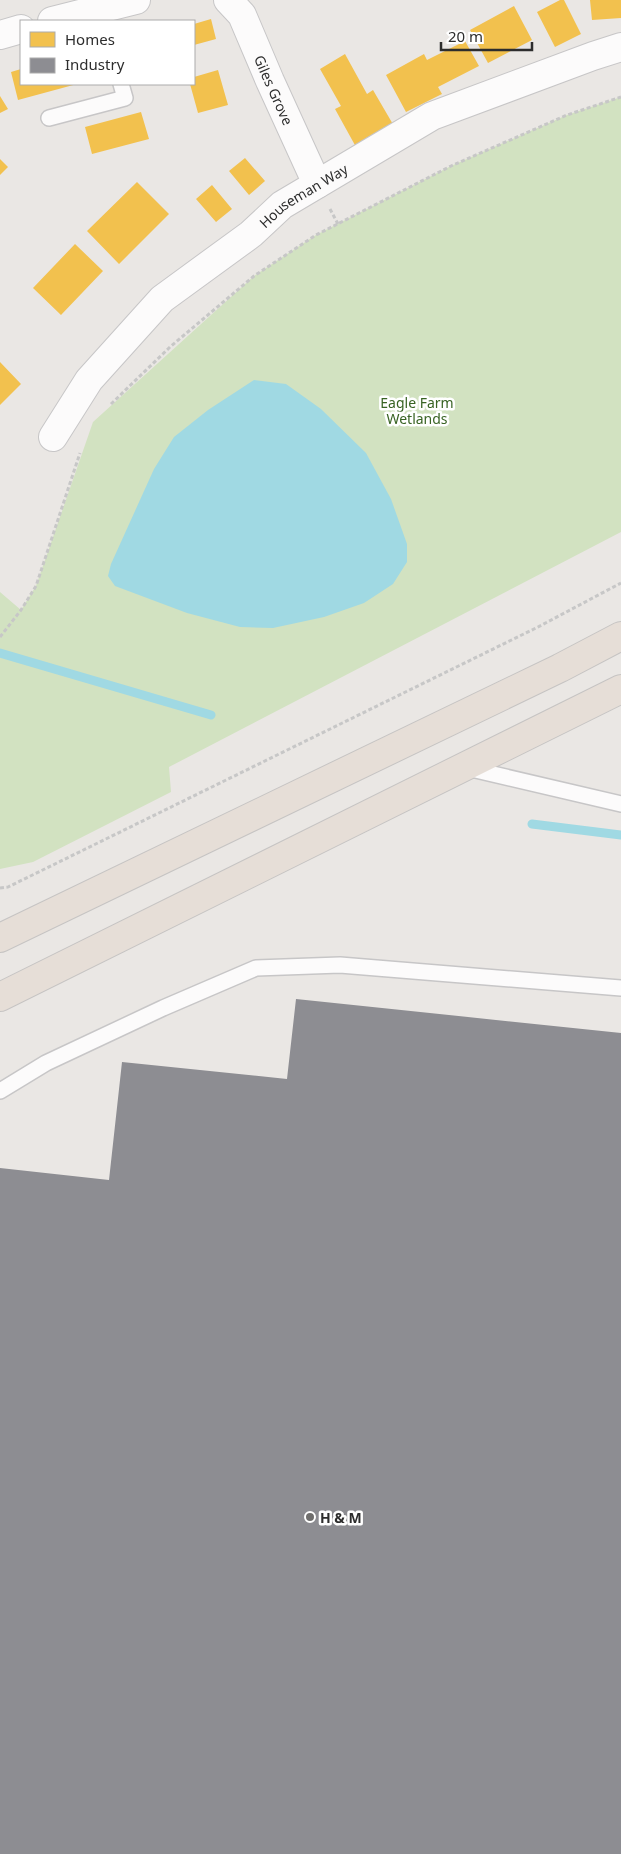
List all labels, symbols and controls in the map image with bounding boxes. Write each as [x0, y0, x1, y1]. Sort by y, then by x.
legend [20, 20, 195, 85]
scale bar [441, 20, 532, 52]
text: 20 m [448, 26, 483, 46]
text: Homes [65, 29, 115, 49]
street label: Giles Grove [250, 52, 298, 128]
text: Industry [65, 54, 125, 74]
street label: Houseman Way [255, 158, 352, 232]
park label: Eagle Farm Wetlands [380, 393, 454, 428]
place label: H & M [320, 1508, 362, 1527]
marker: H & M [304, 1511, 316, 1523]

